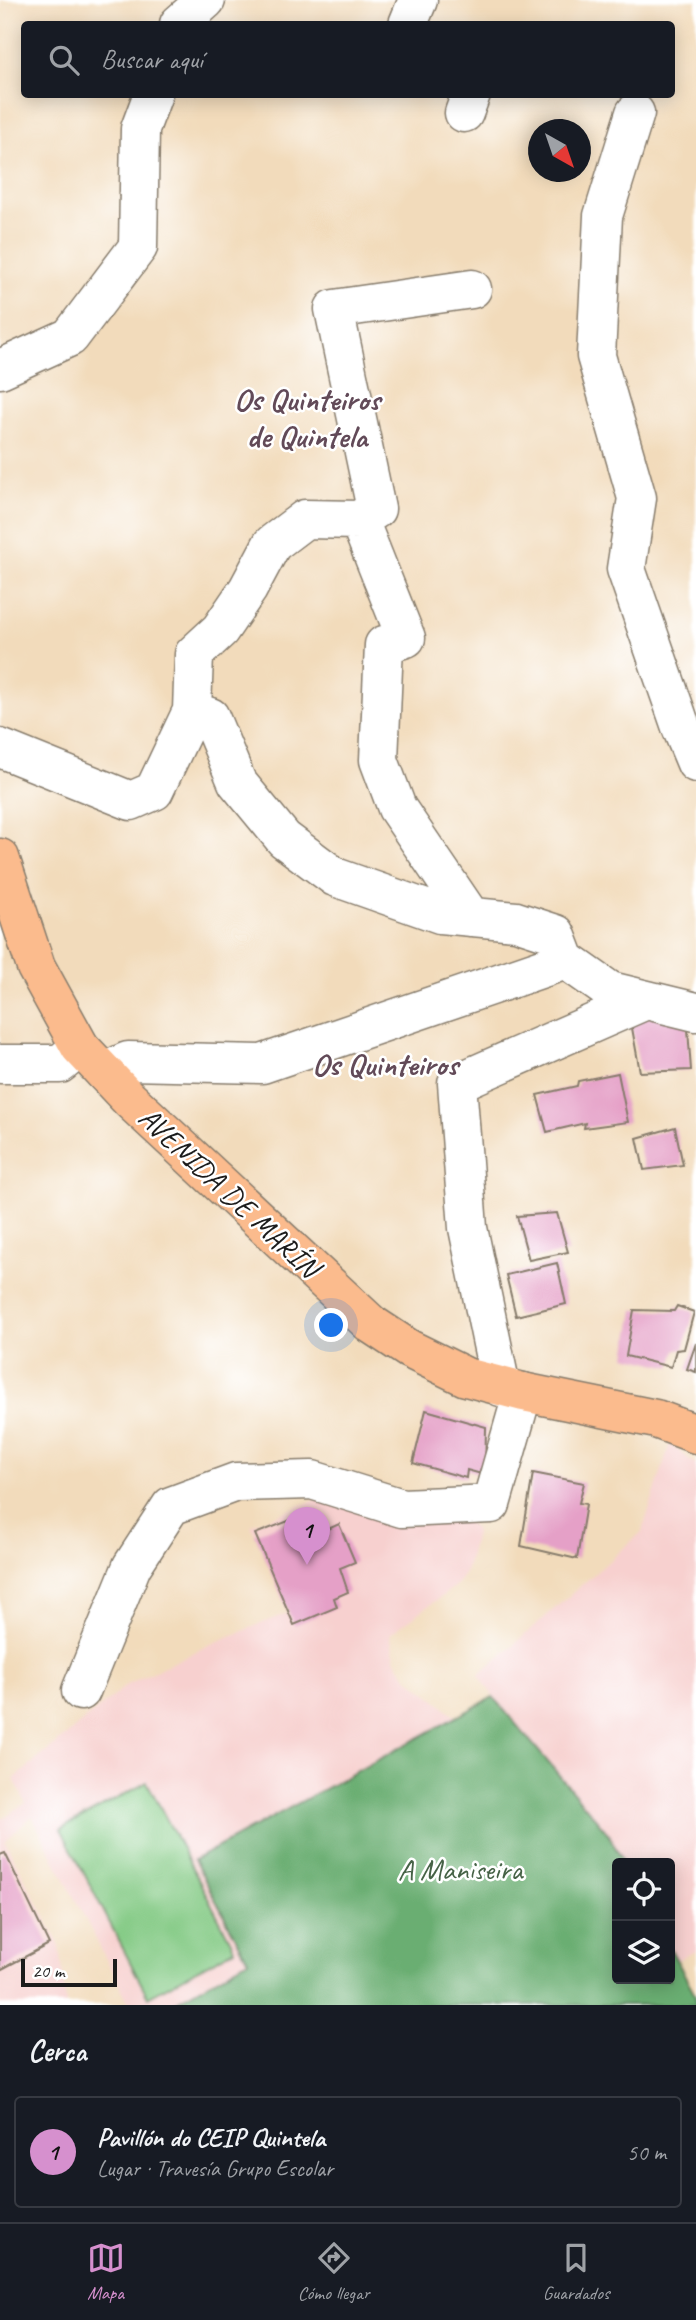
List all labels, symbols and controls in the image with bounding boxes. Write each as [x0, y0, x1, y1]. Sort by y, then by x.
search box [21, 21, 675, 98]
icon: search [45, 41, 83, 79]
text: Buscar aquí [101, 43, 203, 76]
north arrow [528, 119, 591, 182]
district label: Os Quinteiros de Quintela [234, 379, 384, 457]
district label: Os Quinteiros [312, 1044, 462, 1085]
street label: AVENIDA DE MARÍN [131, 1099, 331, 1289]
your location [314, 1308, 348, 1342]
pin: 1 [284, 1507, 330, 1565]
park label: A Maniseira [398, 1850, 524, 1888]
map controls [612, 1858, 675, 1984]
button: locate [612, 1858, 675, 1921]
button: layers [612, 1921, 675, 1984]
scale bar [21, 1956, 117, 1988]
text: 20 m [32, 1959, 64, 1983]
text: Cerca [28, 2032, 86, 2070]
text: Pavillón do CEIP Quintela [97, 2121, 325, 2154]
text: 1 [48, 2138, 58, 2167]
text: 50 m [627, 2138, 666, 2167]
text: Lugar · Travesía Grupo Escolar [97, 2154, 333, 2183]
tab: Mapa [87, 2239, 125, 2305]
tab: Cómo llegar [298, 2239, 370, 2305]
tab: Guardados [543, 2239, 609, 2305]

